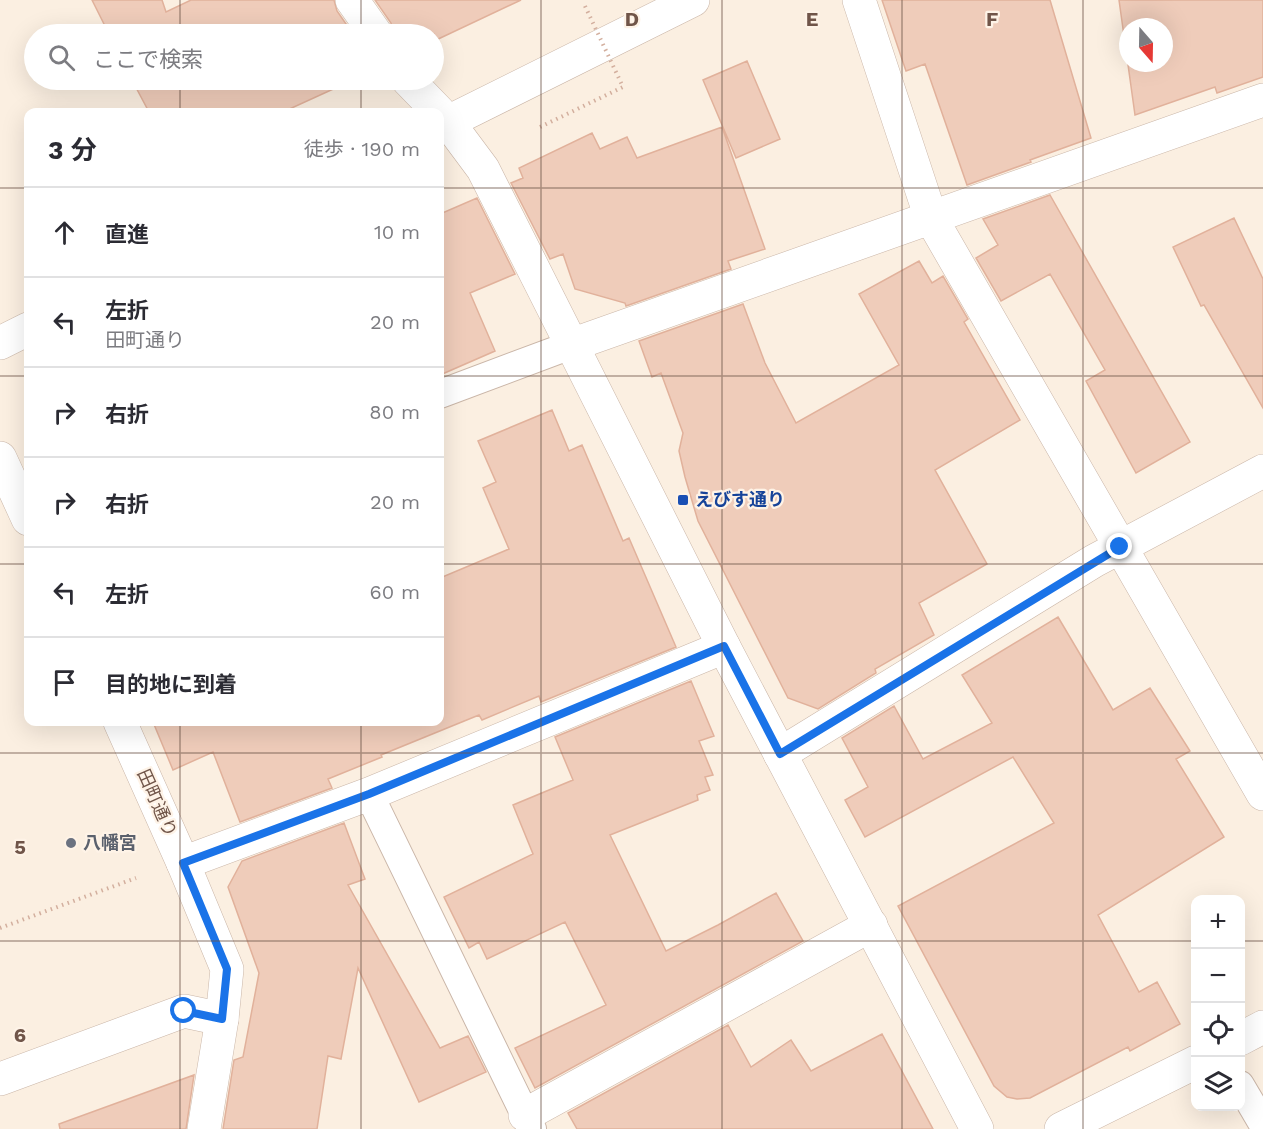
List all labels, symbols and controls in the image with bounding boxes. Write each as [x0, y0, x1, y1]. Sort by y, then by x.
text: D [625, 7, 639, 31]
text: E [806, 7, 818, 31]
text: F [986, 7, 998, 31]
north arrow [1119, 18, 1173, 72]
search box [24, 24, 444, 90]
icon: search [45, 41, 78, 74]
text: ここで検索 [93, 47, 203, 72]
text: 3 分 [48, 135, 97, 165]
text: 徒歩 · 190 m [304, 137, 420, 161]
icon: ahead [48, 216, 81, 249]
text: 10 m [374, 220, 420, 244]
text: 直進 [105, 222, 149, 247]
text: 左折 [105, 298, 149, 323]
icon: left [48, 306, 81, 339]
text: 20 m [370, 310, 420, 334]
text: 田町通り [105, 328, 185, 352]
icon: right [48, 396, 81, 429]
text: 80 m [369, 400, 420, 424]
text: 右折 [105, 402, 149, 427]
icon: right [48, 486, 81, 519]
place label: えびす通り [695, 489, 785, 510]
text: 20 m [370, 490, 420, 514]
text: 右折 [105, 492, 149, 517]
marker: えびす通り [676, 493, 690, 507]
route end [1106, 533, 1132, 559]
icon: left [48, 576, 81, 609]
text: 60 m [370, 580, 420, 604]
text: 左折 [105, 582, 149, 607]
icon: arrive [48, 666, 81, 699]
text: 目的地に到着 [105, 672, 237, 697]
street label: 田町通り [133, 766, 182, 840]
place label: 八幡宮 [83, 832, 137, 853]
text: 5 [14, 835, 26, 859]
marker: 八幡宮 [64, 836, 78, 850]
map controls [1191, 895, 1245, 1111]
button: + [1191, 895, 1245, 949]
button: − [1191, 949, 1245, 1003]
route start [170, 997, 196, 1023]
button: locate [1191, 1003, 1245, 1057]
text: 6 [14, 1023, 26, 1047]
button: layers [1191, 1057, 1245, 1111]

